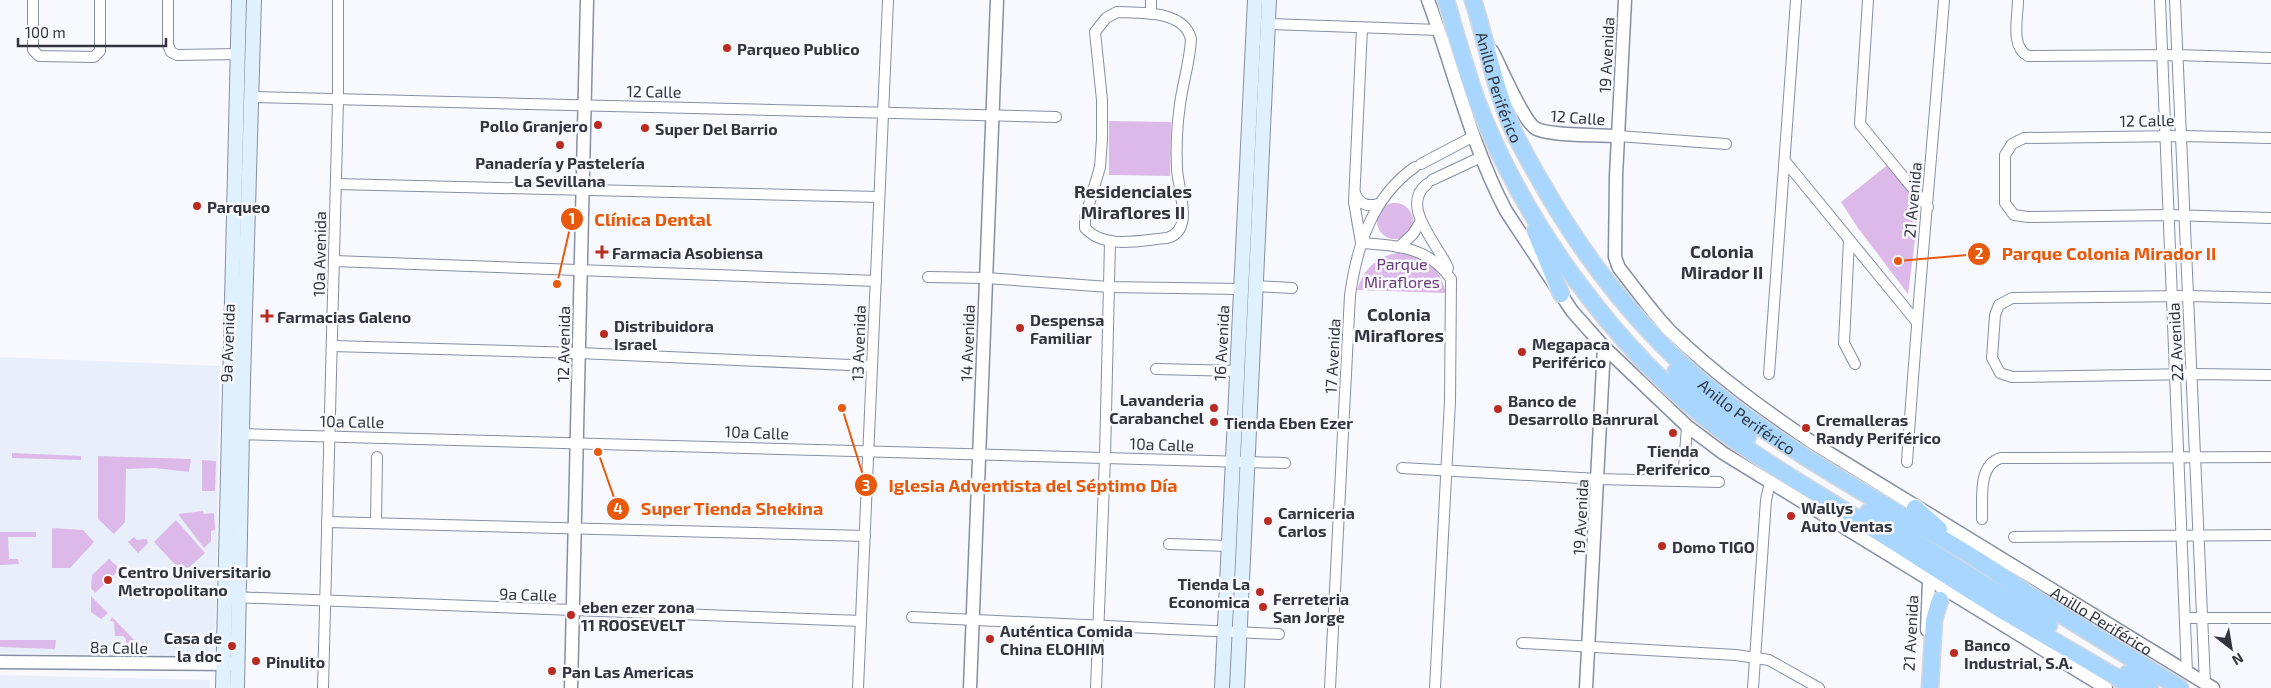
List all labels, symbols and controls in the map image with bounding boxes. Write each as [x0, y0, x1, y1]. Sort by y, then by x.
scale bar [18, 15, 165, 47]
street label: 19 Avenida [1595, 16, 1617, 94]
text: 100 m [25, 23, 66, 41]
street label: Anillo Periférico [1473, 29, 1527, 145]
place label: Parqueo Publico [737, 39, 860, 58]
marker: Parqueo Publico [721, 42, 733, 54]
street label: 12 Calle [626, 81, 682, 101]
street label: 12 Calle [1550, 106, 1606, 128]
street label: 12 Calle [2119, 110, 2175, 130]
place label: Pollo Granjero [480, 116, 588, 135]
marker: Pollo Granjero [592, 119, 604, 131]
place label: Super Del Barrio [655, 119, 778, 138]
marker: Super Del Barrio [639, 122, 651, 134]
marker: Panadería y Pastelería La Sevillana [554, 139, 566, 151]
place label: Panadería y Pastelería La Sevillana [475, 153, 645, 190]
street label: 21 Avenida [1899, 161, 1925, 239]
district label: Residenciales Miraflores II [1074, 180, 1192, 223]
place label: Parqueo [207, 197, 270, 216]
marker: Parqueo [191, 200, 203, 212]
callout: Clínica Dental [559, 203, 721, 236]
text: Clínica Dental [594, 208, 712, 230]
text: 1 [569, 209, 575, 227]
street label: 10a Avenida [309, 211, 329, 297]
callout: Parque Colonia Mirador II [1967, 237, 2226, 270]
district label: Colonia Mirador II [1681, 240, 1763, 283]
text: Parque Colonia Mirador II [2002, 242, 2216, 264]
place label: Farmacia Asobiensa [612, 243, 763, 262]
text: 2 [1975, 244, 1984, 262]
marker: Farmacia Asobiensa [596, 246, 608, 258]
park label: Parque Miraflores [1364, 254, 1440, 291]
street label: 22 Avenida [2163, 302, 2187, 382]
street label: 9a Avenida [216, 303, 238, 383]
district label: Colonia Miraflores [1354, 303, 1444, 346]
street label: 14 Avenida [956, 304, 978, 382]
street label: 16 Avenida [1210, 304, 1232, 382]
street label: 13 Avenida [847, 305, 869, 381]
street label: 12 Avenida [553, 306, 573, 382]
place label: Farmacias Galeno [277, 307, 411, 326]
marker: Farmacias Galeno [261, 310, 273, 322]
place label: Despensa Familiar [1030, 310, 1104, 347]
place label: Distribuidora Israel [614, 316, 714, 353]
street label: 17 Avenida [1321, 318, 1343, 394]
marker: Despensa Familiar [1014, 322, 1026, 334]
marker: Distribuidora Israel [598, 328, 610, 340]
place label: Megapaca Periférico [1532, 334, 1610, 371]
marker: Megapaca Periférico [1516, 346, 1528, 358]
street label: Anillo Periférico [1695, 374, 1799, 458]
place label: Lavanderia Carabanchel [1109, 390, 1205, 427]
place label: Banco de Desarrollo Banrural [1508, 391, 1659, 428]
marker: Lavanderia Carabanchel [1208, 402, 1220, 414]
marker: Banco de Desarrollo Banrural [1492, 403, 1504, 415]
place label: Cremalleras Randy Periférico [1816, 410, 1941, 448]
street label: 10a Calle [320, 411, 384, 431]
place label: Tienda Eben Ezer [1224, 413, 1353, 432]
marker: Tienda Eben Ezer [1208, 416, 1220, 428]
street label: 10a Calle [725, 421, 789, 443]
marker: Cremalleras Randy Periférico [1800, 422, 1812, 434]
marker: Tienda Periferico [1667, 427, 1679, 439]
street label: 10a Calle [1130, 433, 1194, 455]
place label: Tienda Periferico [1636, 441, 1710, 478]
callout: Iglesia Adventista del Séptimo Día [853, 469, 1188, 502]
text: Iglesia Adventista del Séptimo Día [889, 474, 1178, 496]
text: 3 [862, 476, 870, 494]
street label: 19 Avenida [1569, 478, 1591, 556]
callout: Super Tienda Shekina [605, 492, 833, 525]
text: Super Tienda Shekina [641, 497, 823, 519]
place label: Wallys Auto Ventas [1801, 498, 1892, 535]
text: 4 [613, 499, 623, 517]
place label: Carniceria Carlos [1278, 503, 1355, 540]
marker: Wallys Auto Ventas [1785, 510, 1797, 522]
marker: Carniceria Carlos [1262, 515, 1274, 527]
place label: Domo TIGO [1672, 537, 1755, 556]
marker: Domo TIGO [1656, 540, 1668, 552]
place label: Centro Universitario Metropolitano [118, 562, 271, 599]
marker: Centro Universitario Metropolitano [102, 574, 114, 586]
place label: Tienda La Economica [1168, 574, 1250, 611]
street label: Anillo Periférico [2048, 582, 2156, 658]
street label: 9a Calle [499, 584, 557, 604]
marker: Tienda La Economica [1254, 586, 1266, 598]
place label: Ferreteria San Jorge [1273, 589, 1349, 626]
street label: 21 Avenida [1899, 594, 1921, 672]
place label: eben ezer zona 11 ROOSEVELT [581, 597, 695, 634]
marker: Ferreteria San Jorge [1257, 601, 1269, 613]
marker: eben ezer zona 11 ROOSEVELT [565, 609, 577, 621]
place label: Auténtica Comida China ELOHIM [1000, 621, 1133, 658]
north arrow [2206, 623, 2256, 673]
place label: Casa de la doc [164, 628, 222, 665]
marker: Auténtica Comida China ELOHIM [984, 633, 996, 645]
place label: Banco Industrial, S.A. [1964, 635, 2073, 672]
street label: 8a Calle [90, 637, 148, 657]
marker: Casa de la doc [226, 640, 238, 652]
marker: Banco Industrial, S.A. [1948, 647, 1960, 659]
text: N [2229, 650, 2247, 669]
place label: Pinulito [266, 652, 325, 671]
marker: Pinulito [250, 655, 262, 667]
place label: Pan Las Americas [562, 662, 694, 681]
marker: Pan Las Americas [546, 665, 558, 677]

